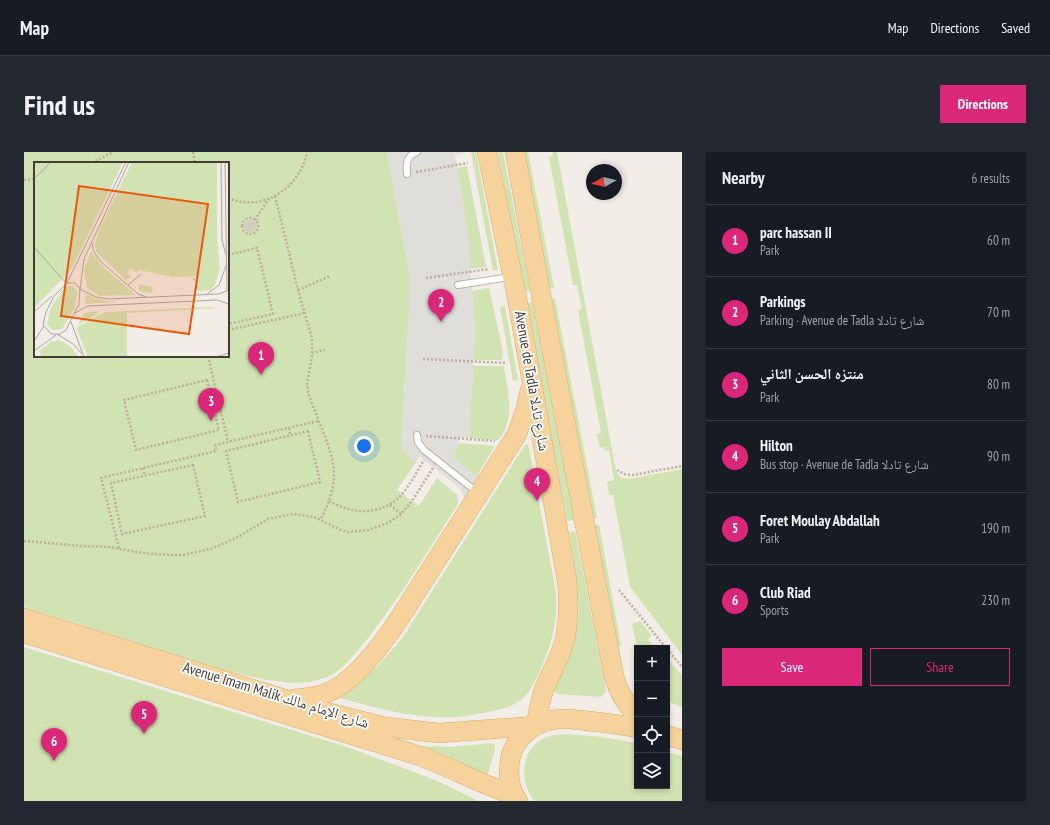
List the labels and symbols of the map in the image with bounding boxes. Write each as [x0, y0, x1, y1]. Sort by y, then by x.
inset map [34, 162, 229, 357]
north arrow [586, 164, 622, 200]
pin: 2 [428, 289, 454, 322]
street label: Avenue de Tadla شارع تادلا [510, 309, 554, 453]
pin: 1 [248, 342, 274, 375]
pin: 3 [198, 388, 224, 421]
your location [354, 436, 374, 456]
pin: 4 [524, 468, 550, 501]
street label: Avenue Imam Malik شارع الإمام مالك [181, 657, 371, 733]
pin: 5 [131, 701, 157, 734]
pin: 6 [41, 728, 67, 761]

